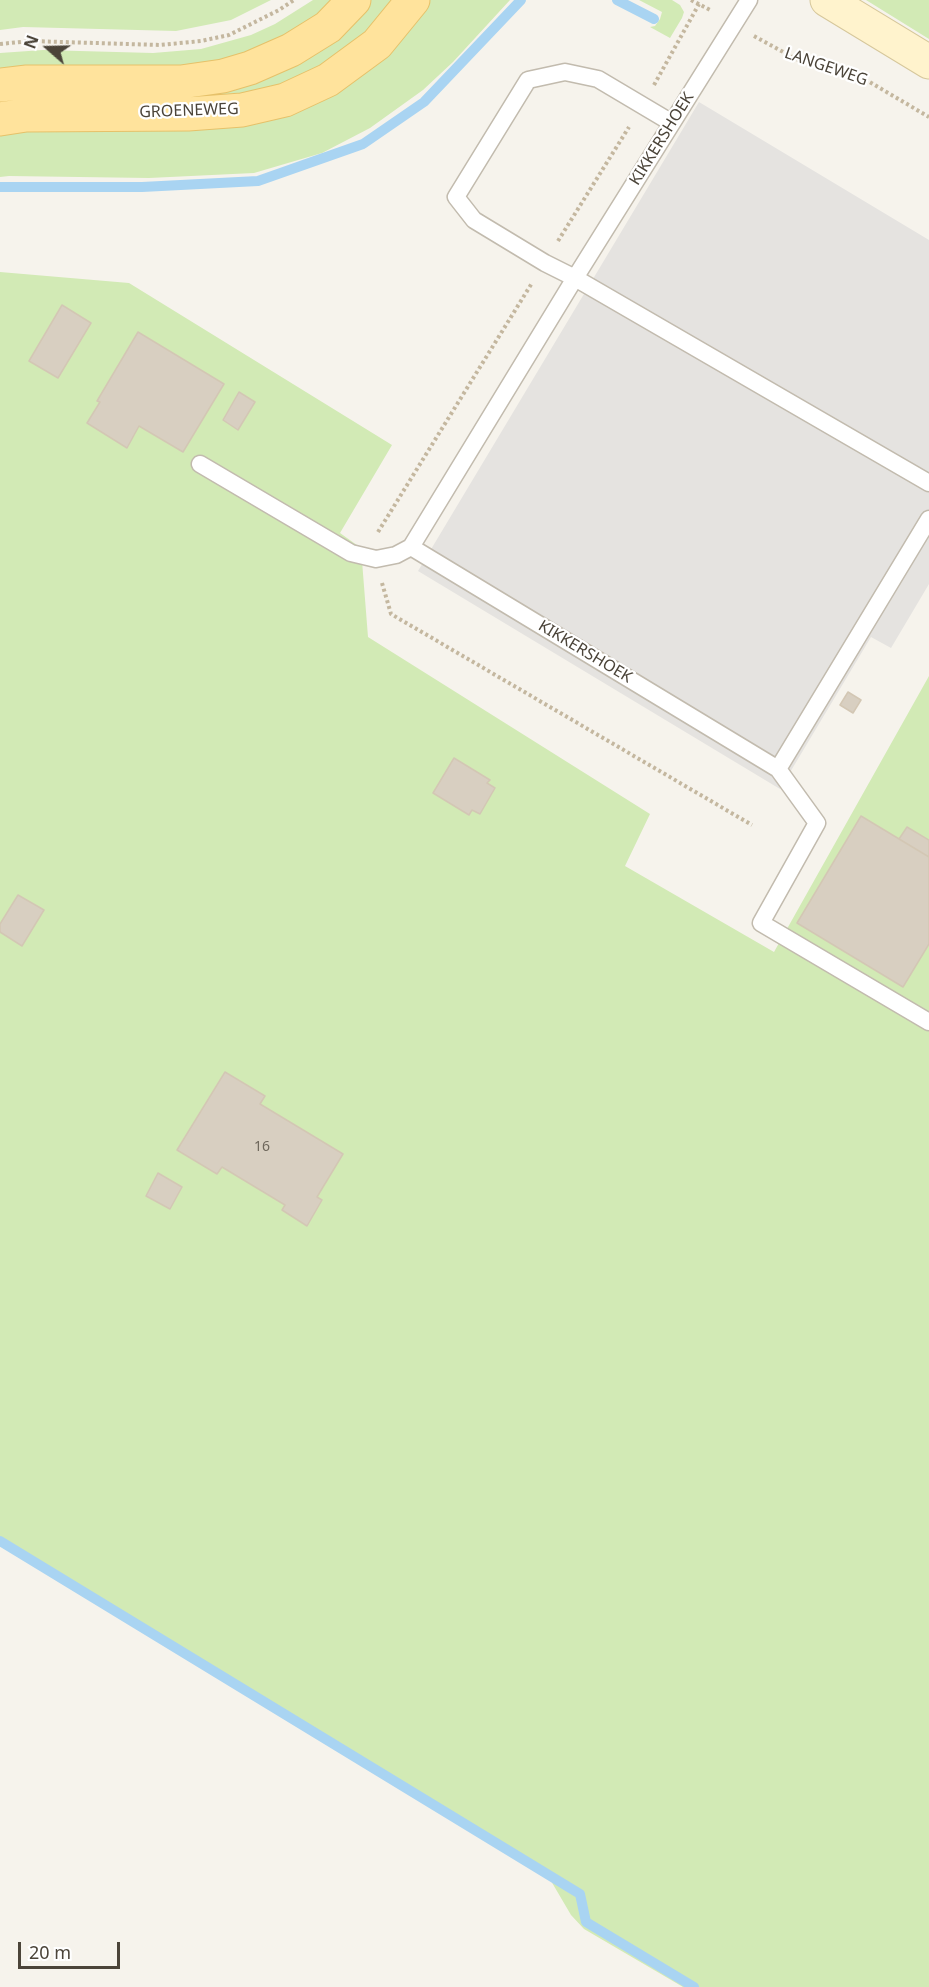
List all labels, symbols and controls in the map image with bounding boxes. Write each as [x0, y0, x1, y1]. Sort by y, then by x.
north arrow [18, 18, 78, 78]
text: N [19, 32, 44, 52]
street label: LANGEWEG [782, 44, 870, 90]
street label: KIKKERSHOEK [626, 89, 698, 189]
street label: GROENEWEG [139, 100, 239, 122]
street label: KIKKERSHOEK [535, 616, 635, 688]
house number: 16 [254, 1139, 270, 1155]
scale bar [21, 1930, 123, 1968]
text: 20 m [29, 1940, 71, 1964]

